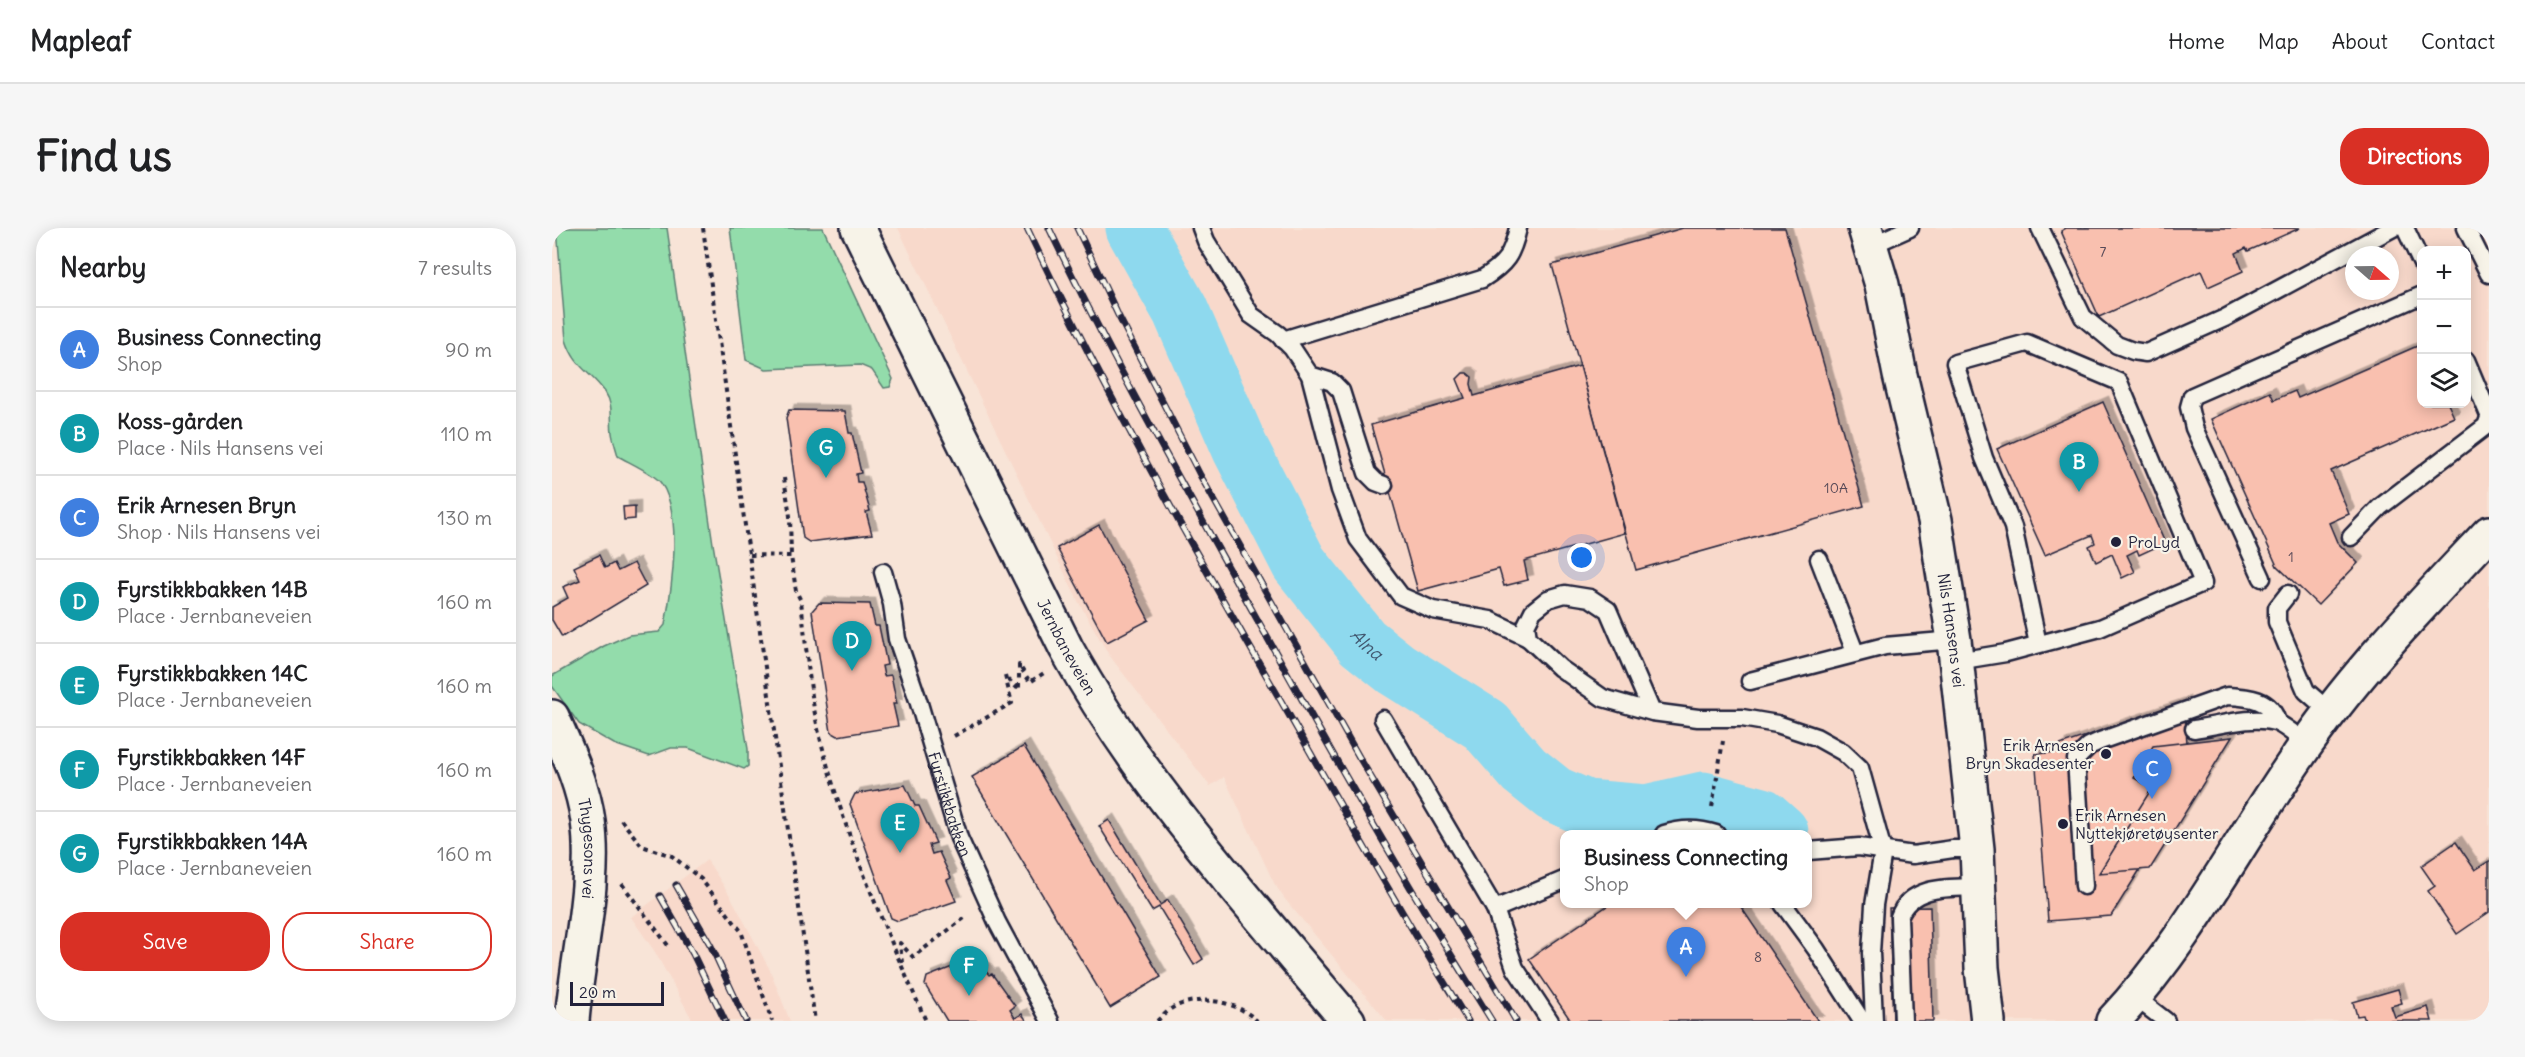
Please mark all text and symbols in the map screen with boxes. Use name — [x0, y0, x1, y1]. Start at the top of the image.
text: Mapleaf — [30, 23, 131, 59]
text: Home — [2168, 28, 2225, 55]
text: Map — [2258, 28, 2299, 55]
text: About — [2332, 28, 2388, 55]
text: Contact — [2421, 28, 2495, 55]
button: Directions — [2340, 128, 2489, 185]
text: Find us — [36, 130, 172, 182]
house number: 7 — [2100, 243, 2107, 261]
north arrow — [2345, 246, 2399, 300]
map controls — [2417, 246, 2471, 408]
button: + — [2417, 246, 2471, 300]
text: Nearby — [60, 251, 146, 284]
text: 7 results — [418, 255, 492, 280]
button: − — [2417, 300, 2471, 354]
text: Business Connecting — [117, 323, 322, 351]
text: A — [73, 337, 86, 362]
text: 90 m — [445, 337, 492, 362]
text: Shop — [117, 351, 162, 376]
button: layers — [2417, 354, 2471, 408]
text: Koss-gården — [117, 407, 243, 435]
text: B — [73, 421, 86, 446]
text: 110 m — [441, 421, 492, 446]
pin: G — [806, 428, 846, 478]
text: Place · Nils Hansens vei — [117, 435, 324, 460]
pin: B — [2060, 442, 2098, 492]
house number: 10A — [1824, 479, 1848, 497]
text: Erik Arnesen Bryn — [117, 491, 296, 519]
text: C — [73, 505, 86, 530]
text: 130 m — [437, 505, 492, 530]
text: Shop · Nils Hansens vei — [117, 519, 320, 544]
place label: ProLyd — [2128, 532, 2180, 552]
marker: ProLyd — [2109, 535, 2123, 549]
your location — [1567, 543, 1596, 572]
house number: 1 — [2288, 548, 2294, 566]
street label: Nils Hansens vei — [1934, 572, 1969, 689]
text: Fyrstikkbakken 14B — [117, 575, 308, 603]
text: D — [72, 589, 87, 614]
text: 160 m — [437, 589, 492, 614]
street label: Jernbaneveien — [1033, 595, 1101, 699]
text: Place · Jernbaneveien — [117, 603, 312, 628]
pin: D — [832, 622, 872, 671]
water label: Alna — [1345, 624, 1389, 666]
text: Fyrstikkbakken 14C — [117, 659, 308, 687]
text: E — [74, 673, 85, 698]
text: 160 m — [437, 673, 492, 698]
text: Place · Jernbaneveien — [117, 687, 312, 712]
place label: Erik Arnesen Bryn Skadesenter — [1965, 735, 2094, 773]
text: Fyrstikkbakken 14F — [117, 743, 306, 771]
marker: Erik Arnesen Bryn Skadesenter — [2099, 747, 2113, 761]
street label: Fyrstikkbakken — [924, 749, 976, 860]
pin: C — [2132, 750, 2172, 799]
text: F — [74, 757, 85, 782]
text: 160 m — [437, 757, 492, 782]
text: Place · Jernbaneveien — [117, 771, 312, 796]
street label: Thygesons vei — [574, 796, 600, 900]
pin: E — [880, 804, 920, 853]
place label: Erik Arnesen Nyttekjøretøysenter — [2075, 805, 2219, 843]
marker: Erik Arnesen Nyttekjøretøysenter — [2056, 817, 2070, 831]
text: Fyrstikkbakken 14A — [117, 827, 307, 855]
popup — [1560, 830, 1812, 908]
text: G — [72, 841, 87, 866]
text: 160 m — [437, 841, 492, 866]
text: Business Connecting — [1584, 843, 1788, 871]
text: Place · Jernbaneveien — [117, 855, 312, 880]
text: Shop — [1584, 871, 1629, 896]
button: Save — [60, 912, 270, 971]
button: Share — [282, 912, 492, 971]
pin: A — [1666, 928, 1706, 977]
pin: F — [950, 946, 988, 996]
house number: 8 — [1754, 948, 1762, 966]
scale bar — [570, 979, 664, 1006]
text: 20 m — [579, 982, 616, 1002]

